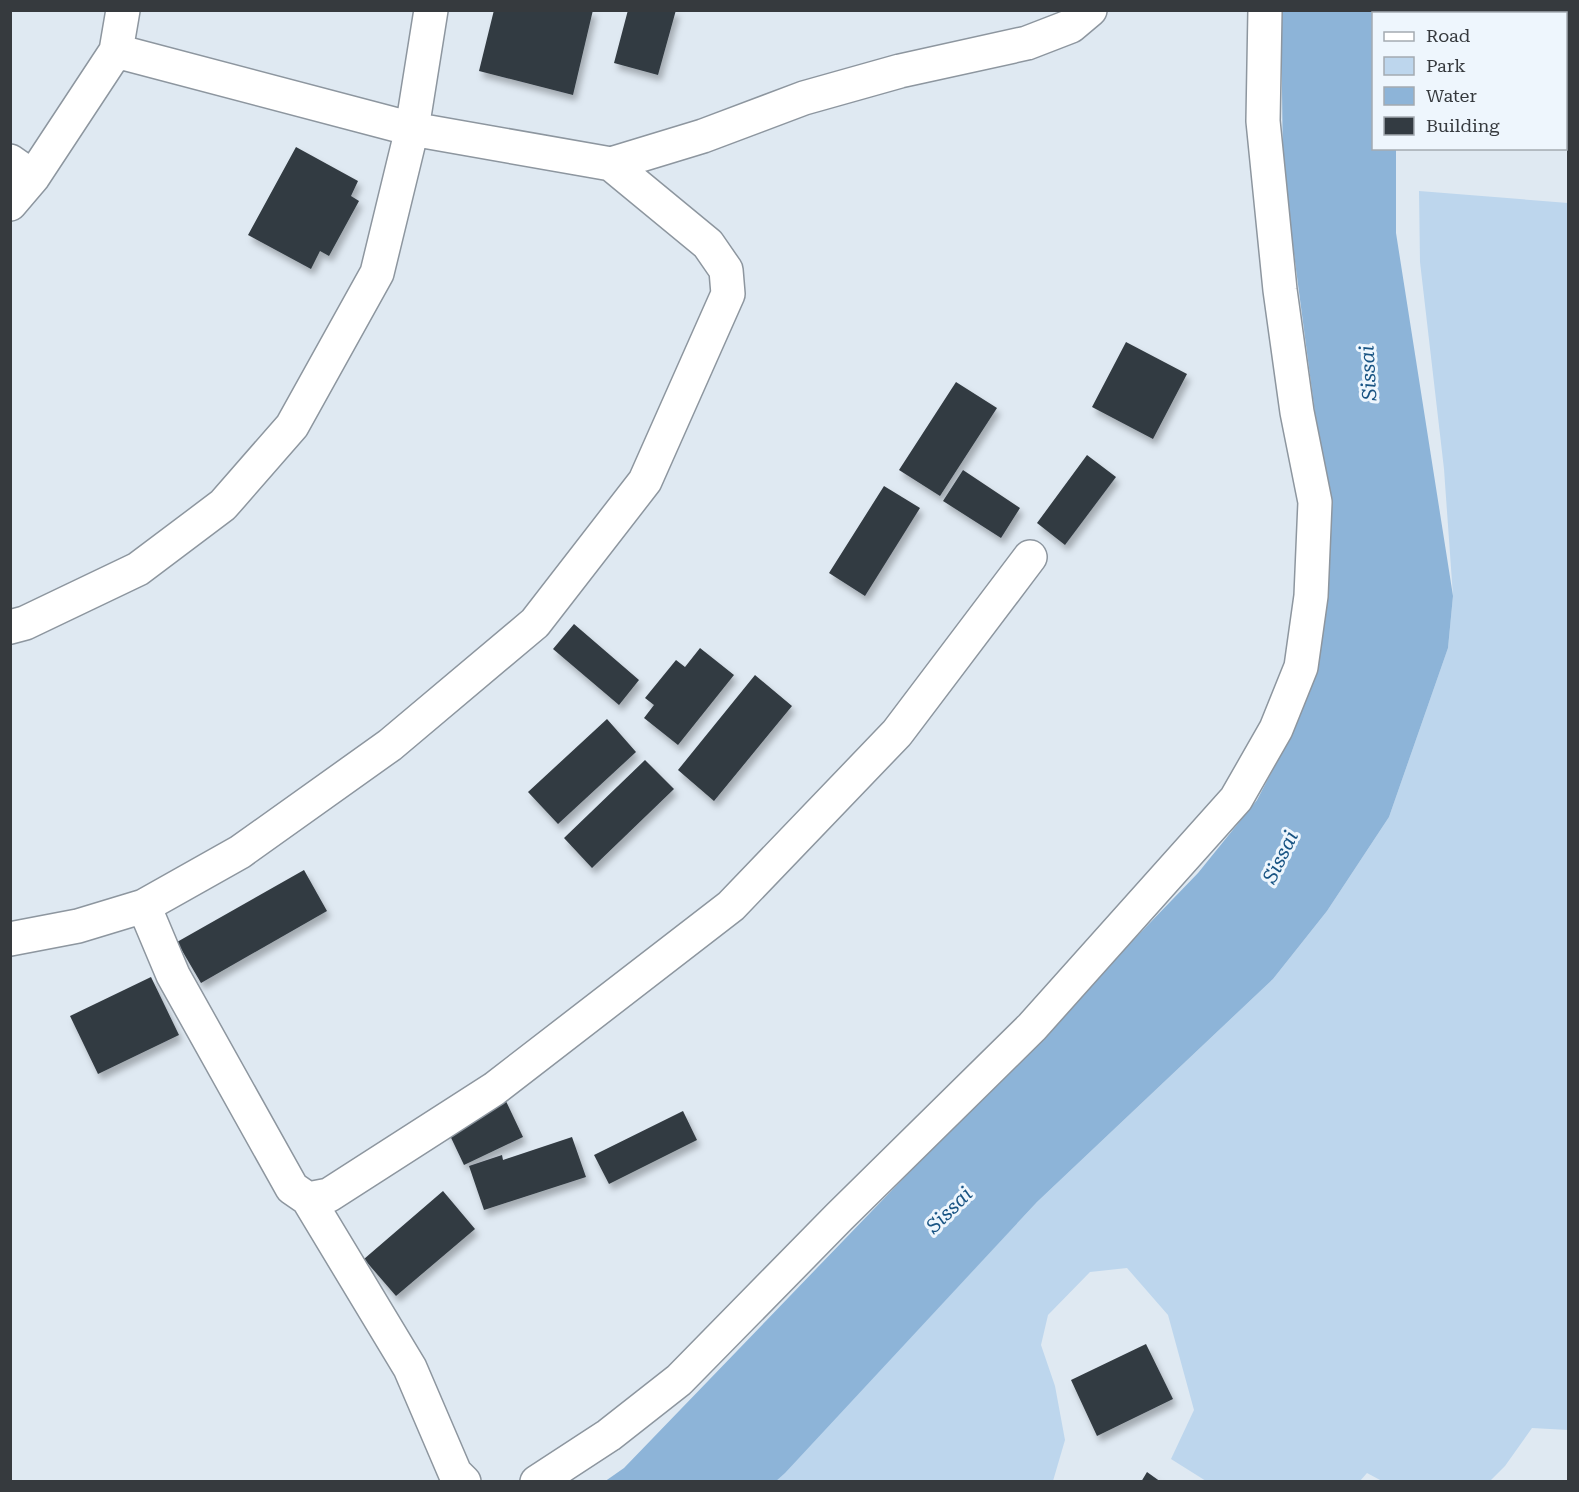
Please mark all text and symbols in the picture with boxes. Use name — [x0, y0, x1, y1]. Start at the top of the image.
legend — [1372, 12, 1567, 150]
text: Road — [1426, 25, 1471, 46]
text: Park — [1426, 55, 1466, 76]
text: Water — [1426, 85, 1477, 106]
text: Building — [1426, 115, 1500, 136]
water label: Sissai — [1355, 345, 1381, 402]
water label: Sissai — [1257, 827, 1303, 888]
water label: Sissai — [920, 1182, 977, 1239]

